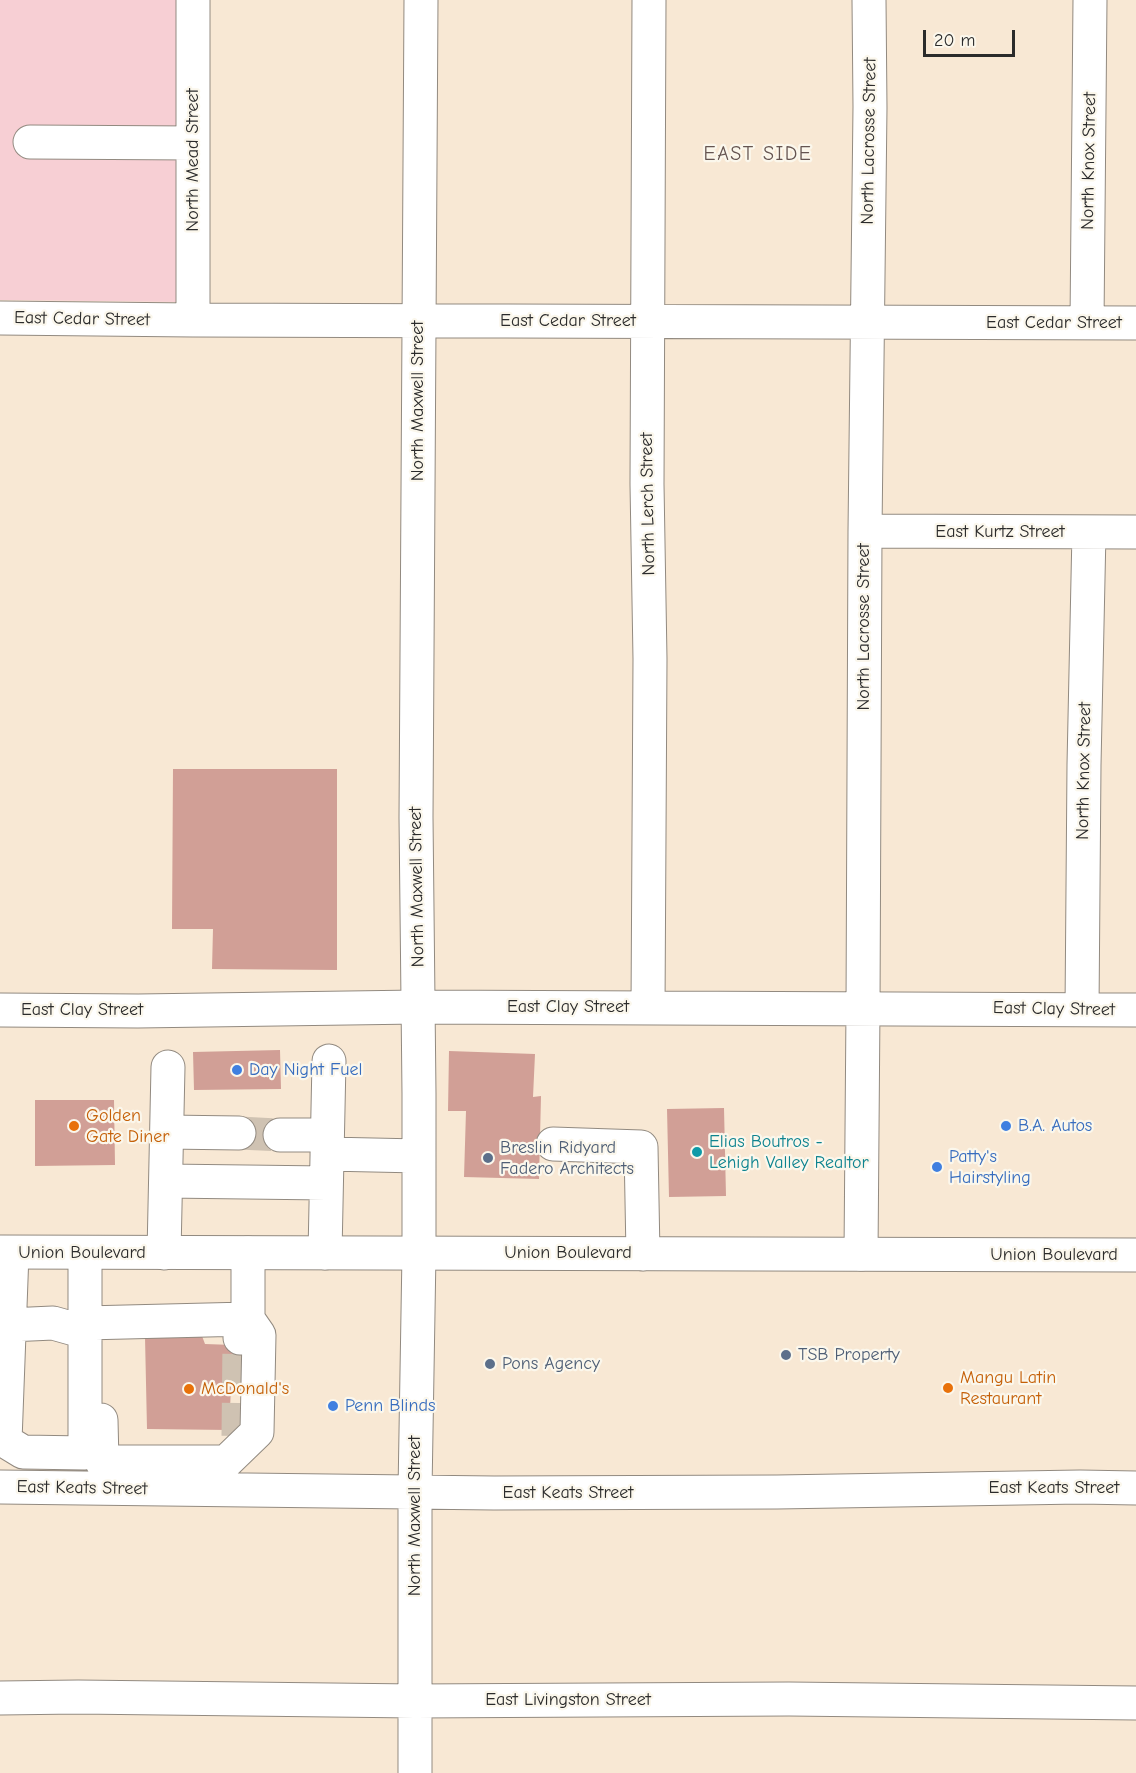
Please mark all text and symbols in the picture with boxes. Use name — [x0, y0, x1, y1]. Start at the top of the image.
scale bar — [926, 18, 1018, 56]
text: 20 m — [934, 30, 975, 51]
street label: North Lacrosse Street — [857, 57, 881, 225]
street label: North Mead Street — [182, 88, 204, 232]
street label: North Knox Street — [1077, 92, 1101, 230]
district label: EAST SIDE — [704, 142, 812, 166]
street label: East Cedar Street — [14, 307, 150, 331]
street label: East Cedar Street — [500, 310, 636, 332]
street label: East Cedar Street — [986, 312, 1122, 334]
street label: North Maxwell Street — [407, 321, 429, 481]
street label: North Lerch Street — [636, 432, 660, 576]
street label: East Kurtz Street — [935, 521, 1065, 543]
street label: North Lacrosse Street — [853, 543, 875, 711]
street label: North Knox Street — [1072, 702, 1096, 840]
street label: North Maxwell Street — [405, 807, 429, 967]
street label: East Clay Street — [507, 996, 629, 1018]
street label: East Clay Street — [993, 997, 1115, 1021]
street label: East Clay Street — [21, 999, 143, 1021]
place label: Day Night Fuel — [249, 1059, 362, 1081]
marker: Day Night Fuel — [230, 1063, 244, 1077]
place label: Golden Gate Diner — [86, 1105, 169, 1148]
place label: B.A. Autos — [1018, 1115, 1092, 1137]
marker: Golden Gate Diner — [67, 1119, 81, 1133]
marker: B.A. Autos — [999, 1119, 1013, 1133]
place label: Elias Boutros - Lehigh Valley Realtor — [709, 1131, 869, 1174]
place label: Breslin Ridyard Fadero Architects — [500, 1137, 634, 1180]
marker: Elias Boutros - Lehigh Valley Realtor — [690, 1145, 704, 1159]
place label: Patty's Hairstyling — [949, 1146, 1031, 1188]
marker: Breslin Ridyard Fadero Architects — [481, 1151, 495, 1165]
marker: Patty's Hairstyling — [930, 1160, 944, 1174]
street label: Union Boulevard — [18, 1242, 146, 1264]
street label: Union Boulevard — [504, 1242, 632, 1264]
street label: Union Boulevard — [990, 1244, 1118, 1266]
place label: TSB Property — [798, 1344, 900, 1366]
marker: TSB Property — [779, 1348, 793, 1362]
place label: Pons Agency — [502, 1353, 600, 1375]
marker: Pons Agency — [483, 1357, 497, 1371]
place label: Mangu Latin Restaurant — [960, 1367, 1056, 1410]
place label: McDonald's — [201, 1378, 289, 1400]
marker: Mangu Latin Restaurant — [941, 1381, 955, 1395]
marker: McDonald's — [182, 1382, 196, 1396]
place label: Penn Blinds — [345, 1395, 435, 1417]
marker: Penn Blinds — [326, 1399, 340, 1413]
street label: North Maxwell Street — [404, 1436, 426, 1596]
street label: East Keats Street — [16, 1476, 148, 1500]
street label: East Keats Street — [989, 1477, 1119, 1499]
street label: East Keats Street — [503, 1482, 633, 1504]
street label: East Livingston Street — [485, 1689, 651, 1711]

